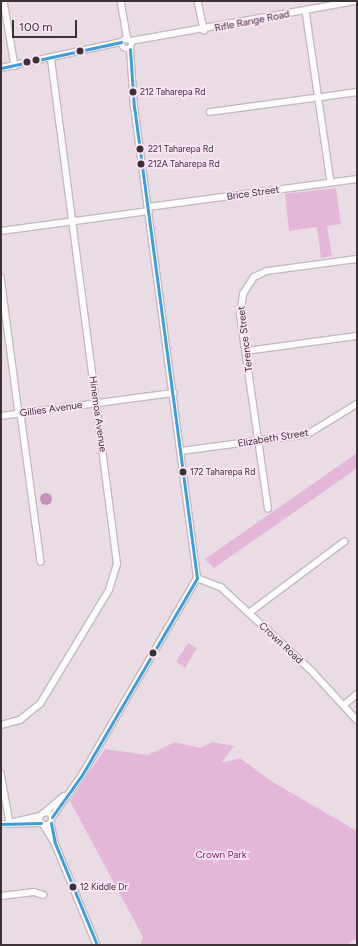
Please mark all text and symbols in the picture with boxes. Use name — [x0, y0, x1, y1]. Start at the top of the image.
street label: Rifle Range Road — [213, 8, 291, 34]
scale bar — [14, 12, 79, 38]
text: 100 m — [19, 20, 53, 34]
unlabelled marker — [75, 46, 85, 56]
unlabelled marker — [31, 55, 41, 65]
unlabelled marker — [22, 57, 32, 67]
marker: 212 Taharepa Rd — [128, 87, 138, 97]
place label: 212 Taharepa Rd — [140, 87, 206, 97]
marker: 221 Taharepa Rd — [135, 144, 145, 154]
place label: 221 Taharepa Rd — [148, 144, 214, 154]
marker: 212A Taharepa Rd — [136, 159, 146, 169]
place label: 212A Taharepa Rd — [148, 159, 220, 169]
street label: Brice Street — [226, 183, 280, 203]
street label: Terence Street — [235, 305, 255, 373]
street label: Hinemoa Avenue — [87, 375, 109, 453]
street label: Gillies Avenue — [19, 399, 83, 419]
street label: Elizabeth Street — [237, 426, 309, 450]
marker: 172 Taharepa Rd — [178, 467, 188, 477]
place label: 172 Taharepa Rd — [190, 467, 255, 477]
street label: Crown Road — [257, 620, 305, 666]
unlabelled marker — [148, 648, 158, 658]
park label: Crown Park — [195, 849, 247, 861]
marker: 12 Kiddle Dr — [68, 882, 78, 892]
place label: 12 Kiddle Dr — [80, 882, 127, 892]

